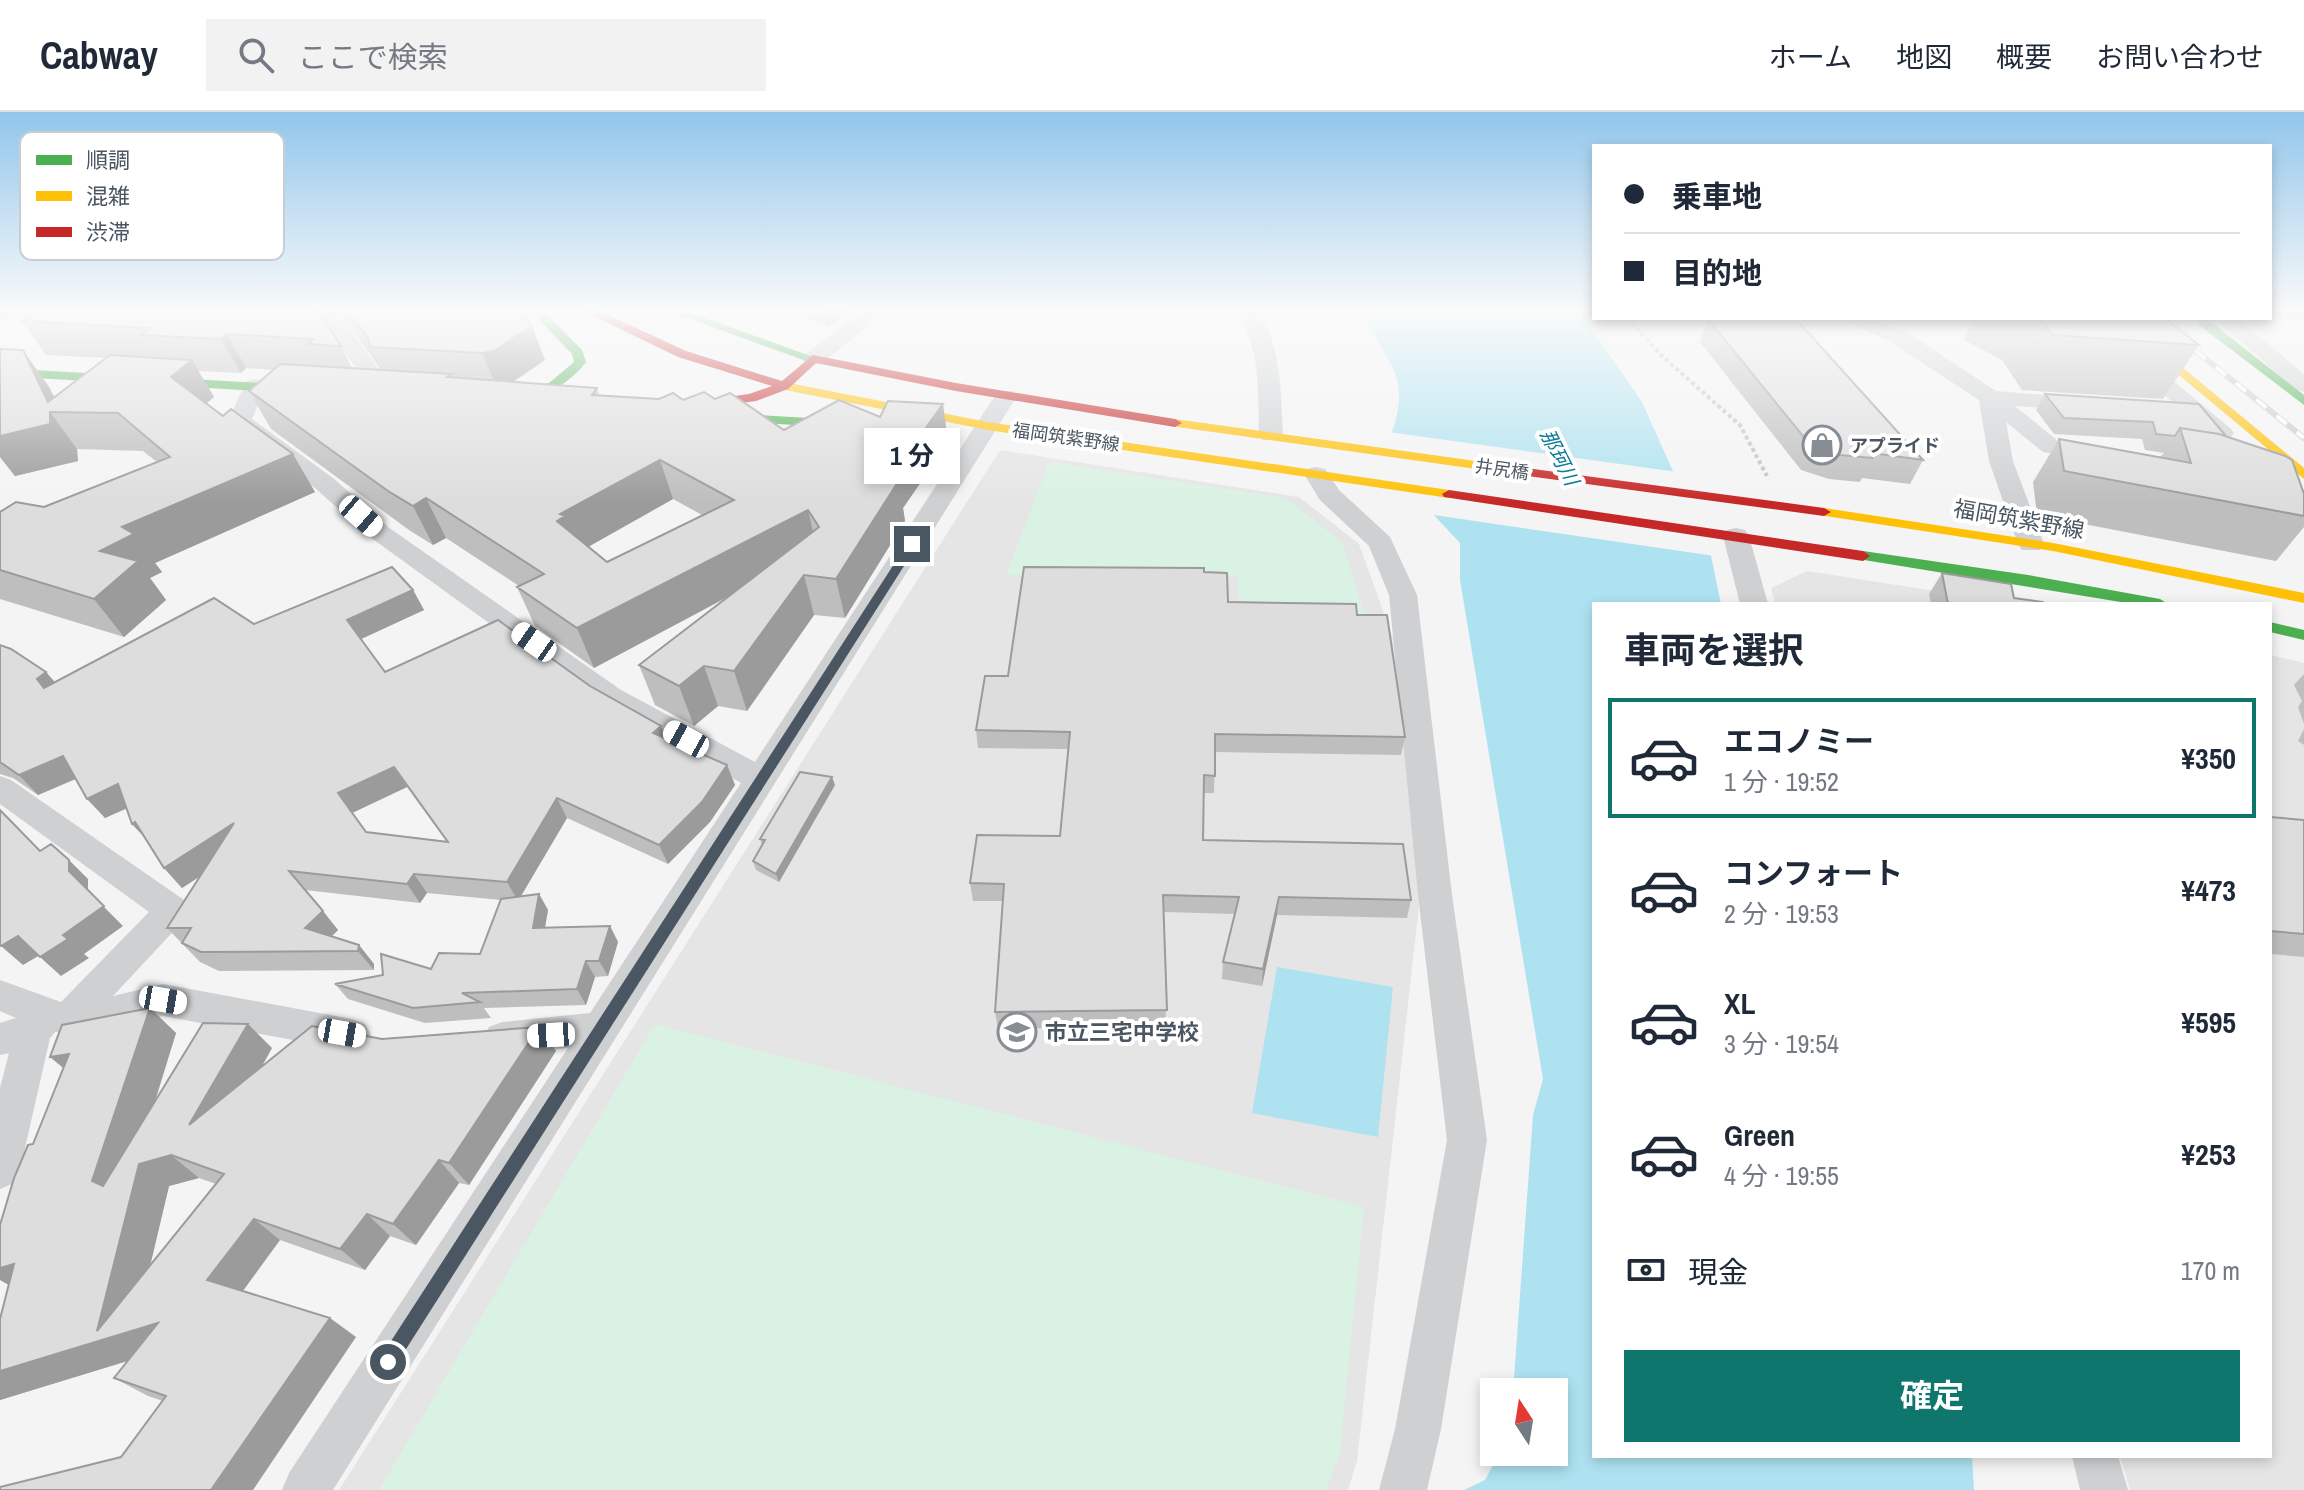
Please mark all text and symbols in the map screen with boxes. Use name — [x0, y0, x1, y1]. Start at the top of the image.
search box — [206, 19, 766, 91]
text: Cabway — [40, 30, 158, 81]
icon: search — [234, 33, 278, 77]
text: ここで検索 — [298, 37, 448, 77]
text: ホーム — [1769, 38, 1852, 76]
text: 地図 — [1896, 38, 1952, 76]
text: 概要 — [1996, 38, 2052, 76]
text: お問い合わせ — [2096, 38, 2264, 76]
legend — [20, 132, 284, 260]
text: 順調 — [86, 145, 130, 175]
text: 乗車地 — [1672, 176, 1762, 216]
text: 混雑 — [86, 181, 130, 211]
text: 渋滞 — [86, 217, 130, 247]
text: 目的地 — [1672, 253, 1762, 293]
street label: 福岡筑紫野線 — [1011, 417, 1121, 457]
water label: 那珂川 — [1534, 424, 1587, 492]
shop icon: アプライド — [1801, 424, 1843, 466]
callout: 1 分 — [864, 428, 960, 484]
place label: アプライド — [1850, 433, 1940, 458]
text: 1 分 — [890, 438, 934, 473]
street label: 井尻橋 — [1474, 453, 1530, 485]
car — [335, 491, 387, 541]
street label: 福岡筑紫野線 — [1951, 493, 2087, 545]
route end — [894, 526, 930, 562]
car — [507, 618, 561, 666]
text: 車両を選択 — [1624, 626, 1804, 674]
car — [659, 717, 713, 761]
text: エコノミー — [1724, 721, 1874, 761]
icon: car — [1628, 722, 1700, 794]
text: ¥350 — [2181, 738, 2236, 778]
text: 1 分 · 19:52 — [1724, 764, 1839, 799]
text: コンフォート — [1724, 853, 1903, 893]
icon: car — [1628, 854, 1700, 926]
text: ¥473 — [2181, 870, 2236, 910]
text: 2 分 · 19:53 — [1724, 896, 1839, 931]
text: XL — [1724, 983, 1755, 1023]
car — [137, 984, 189, 1016]
icon: car — [1628, 986, 1700, 1058]
text: ¥595 — [2181, 1002, 2236, 1042]
school or university icon: 市立三宅中学校 — [996, 1011, 1038, 1053]
car — [316, 1017, 368, 1049]
place label: 市立三宅中学校 — [1045, 1017, 1199, 1047]
car — [526, 1022, 576, 1048]
text: 3 分 · 19:54 — [1724, 1026, 1839, 1061]
text: Green — [1724, 1115, 1795, 1155]
icon: car — [1628, 1118, 1700, 1190]
text: ¥253 — [2181, 1134, 2236, 1174]
text: 4 分 · 19:55 — [1724, 1158, 1839, 1193]
icon: cash — [1624, 1248, 1668, 1292]
text: 現金 — [1688, 1252, 1748, 1292]
text: 170 m — [2181, 1253, 2240, 1288]
route start — [370, 1344, 406, 1380]
button: 確定 — [1624, 1350, 2240, 1442]
north arrow — [1480, 1378, 1568, 1466]
map controls — [1480, 1378, 1568, 1466]

